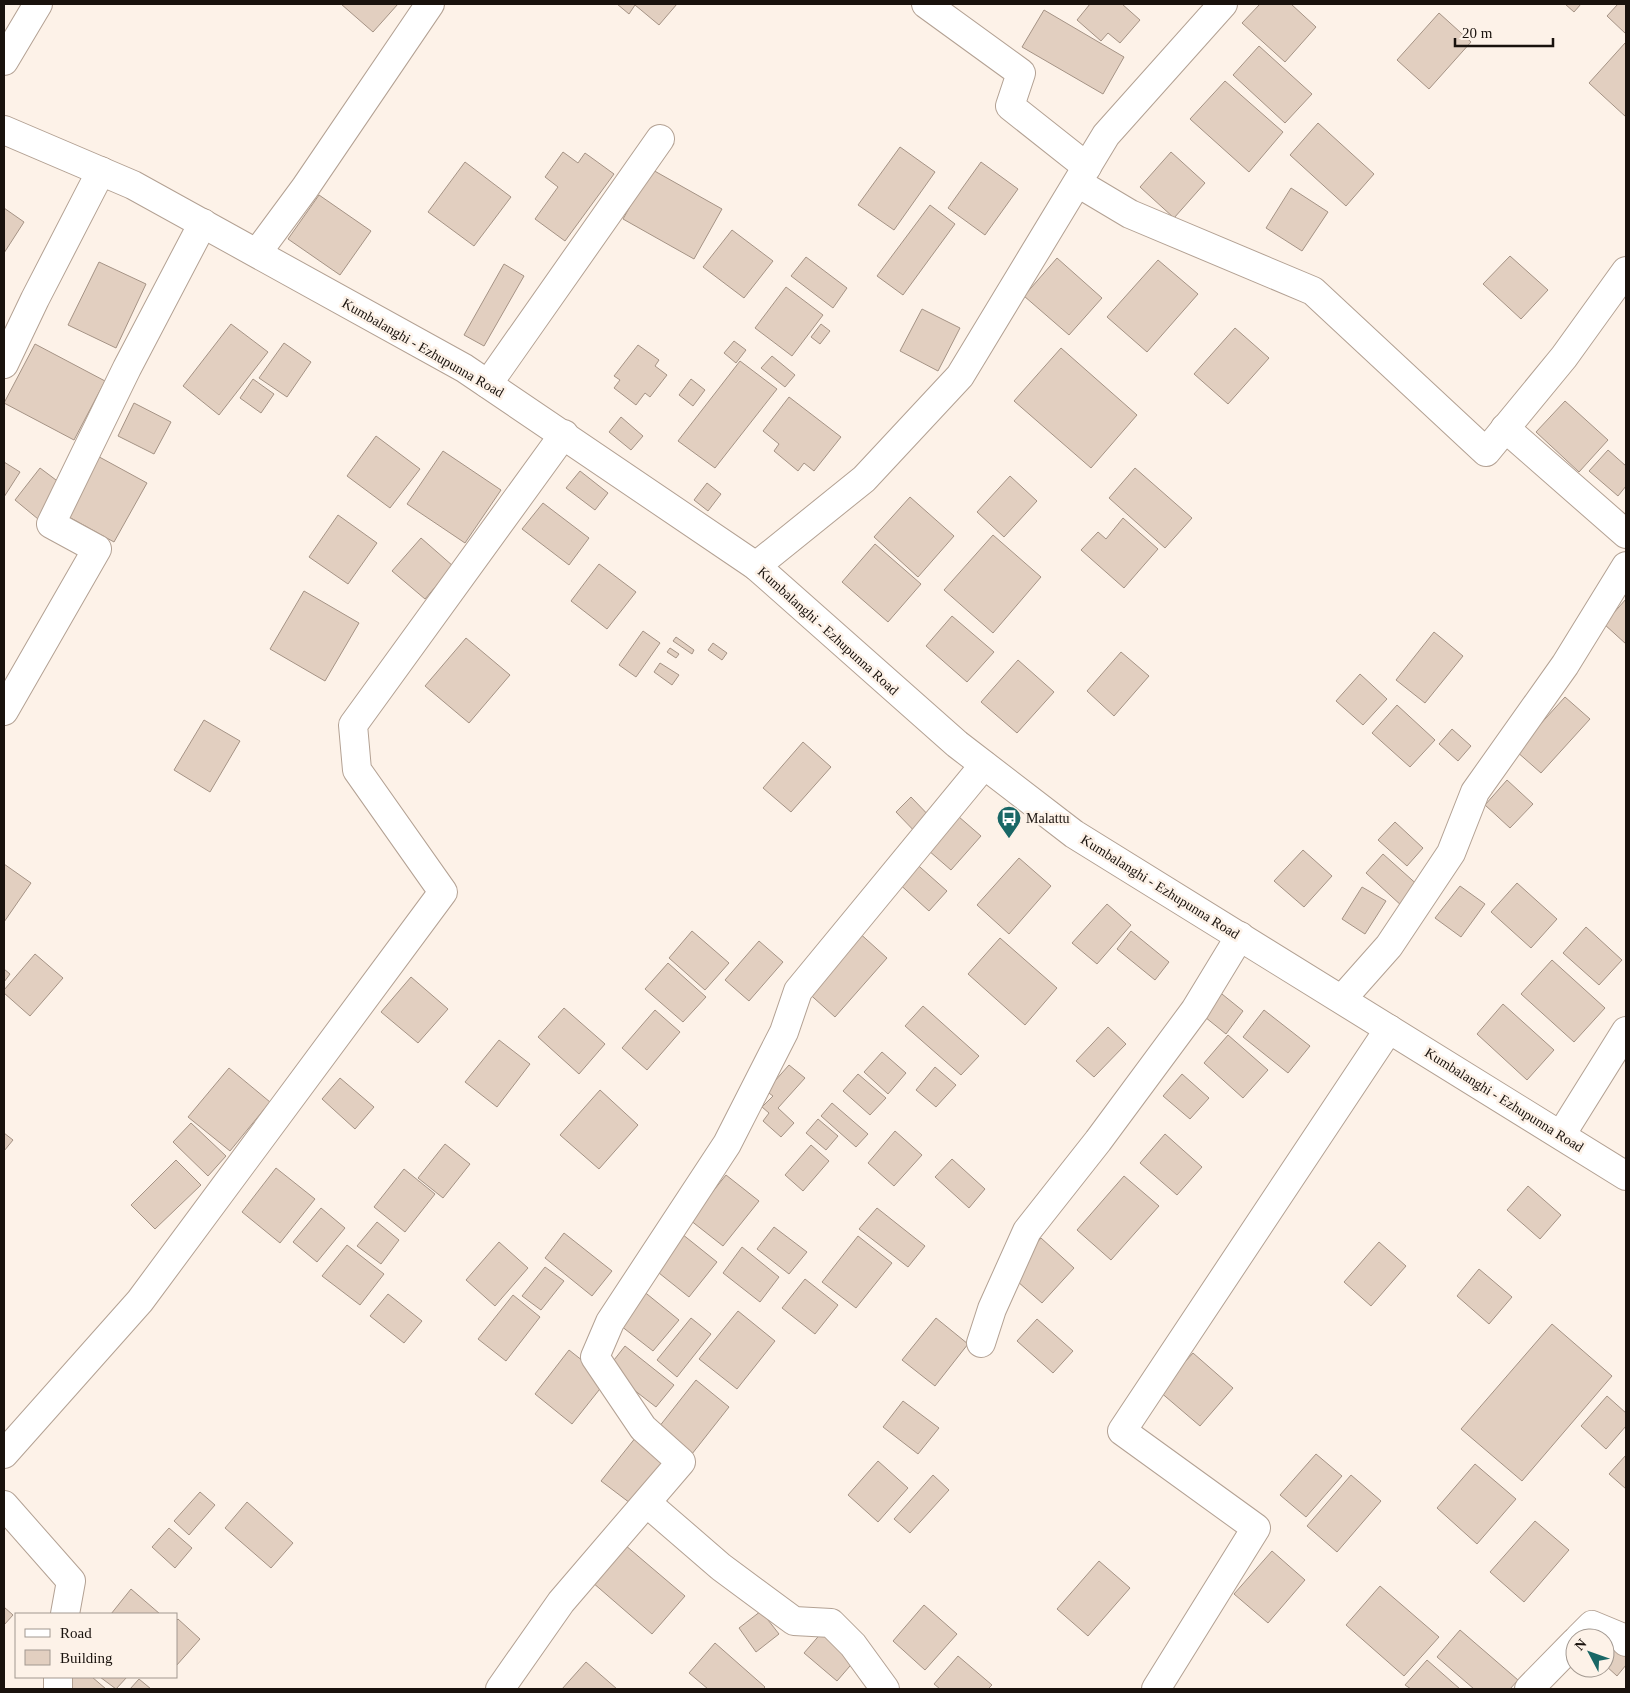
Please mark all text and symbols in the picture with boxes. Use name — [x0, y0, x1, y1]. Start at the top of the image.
scale bar — [1455, 15, 1552, 47]
text: 20 m — [1462, 25, 1493, 41]
street label: Kumbalanghi - Ezhupunna Road — [340, 296, 506, 400]
street label: Kumbalanghi - Ezhupunna Road — [755, 564, 901, 698]
bus stop icon: Malattu — [996, 805, 1022, 839]
place label: Malattu — [1026, 811, 1070, 826]
street label: Kumbalanghi - Ezhupunna Road — [1078, 832, 1242, 942]
street label: Kumbalanghi - Ezhupunna Road — [1422, 1045, 1586, 1155]
legend — [15, 1613, 178, 1678]
text: Road — [60, 1625, 92, 1641]
north arrow — [1565, 1628, 1615, 1678]
text: N — [1572, 1636, 1590, 1654]
text: Building — [60, 1650, 113, 1666]

